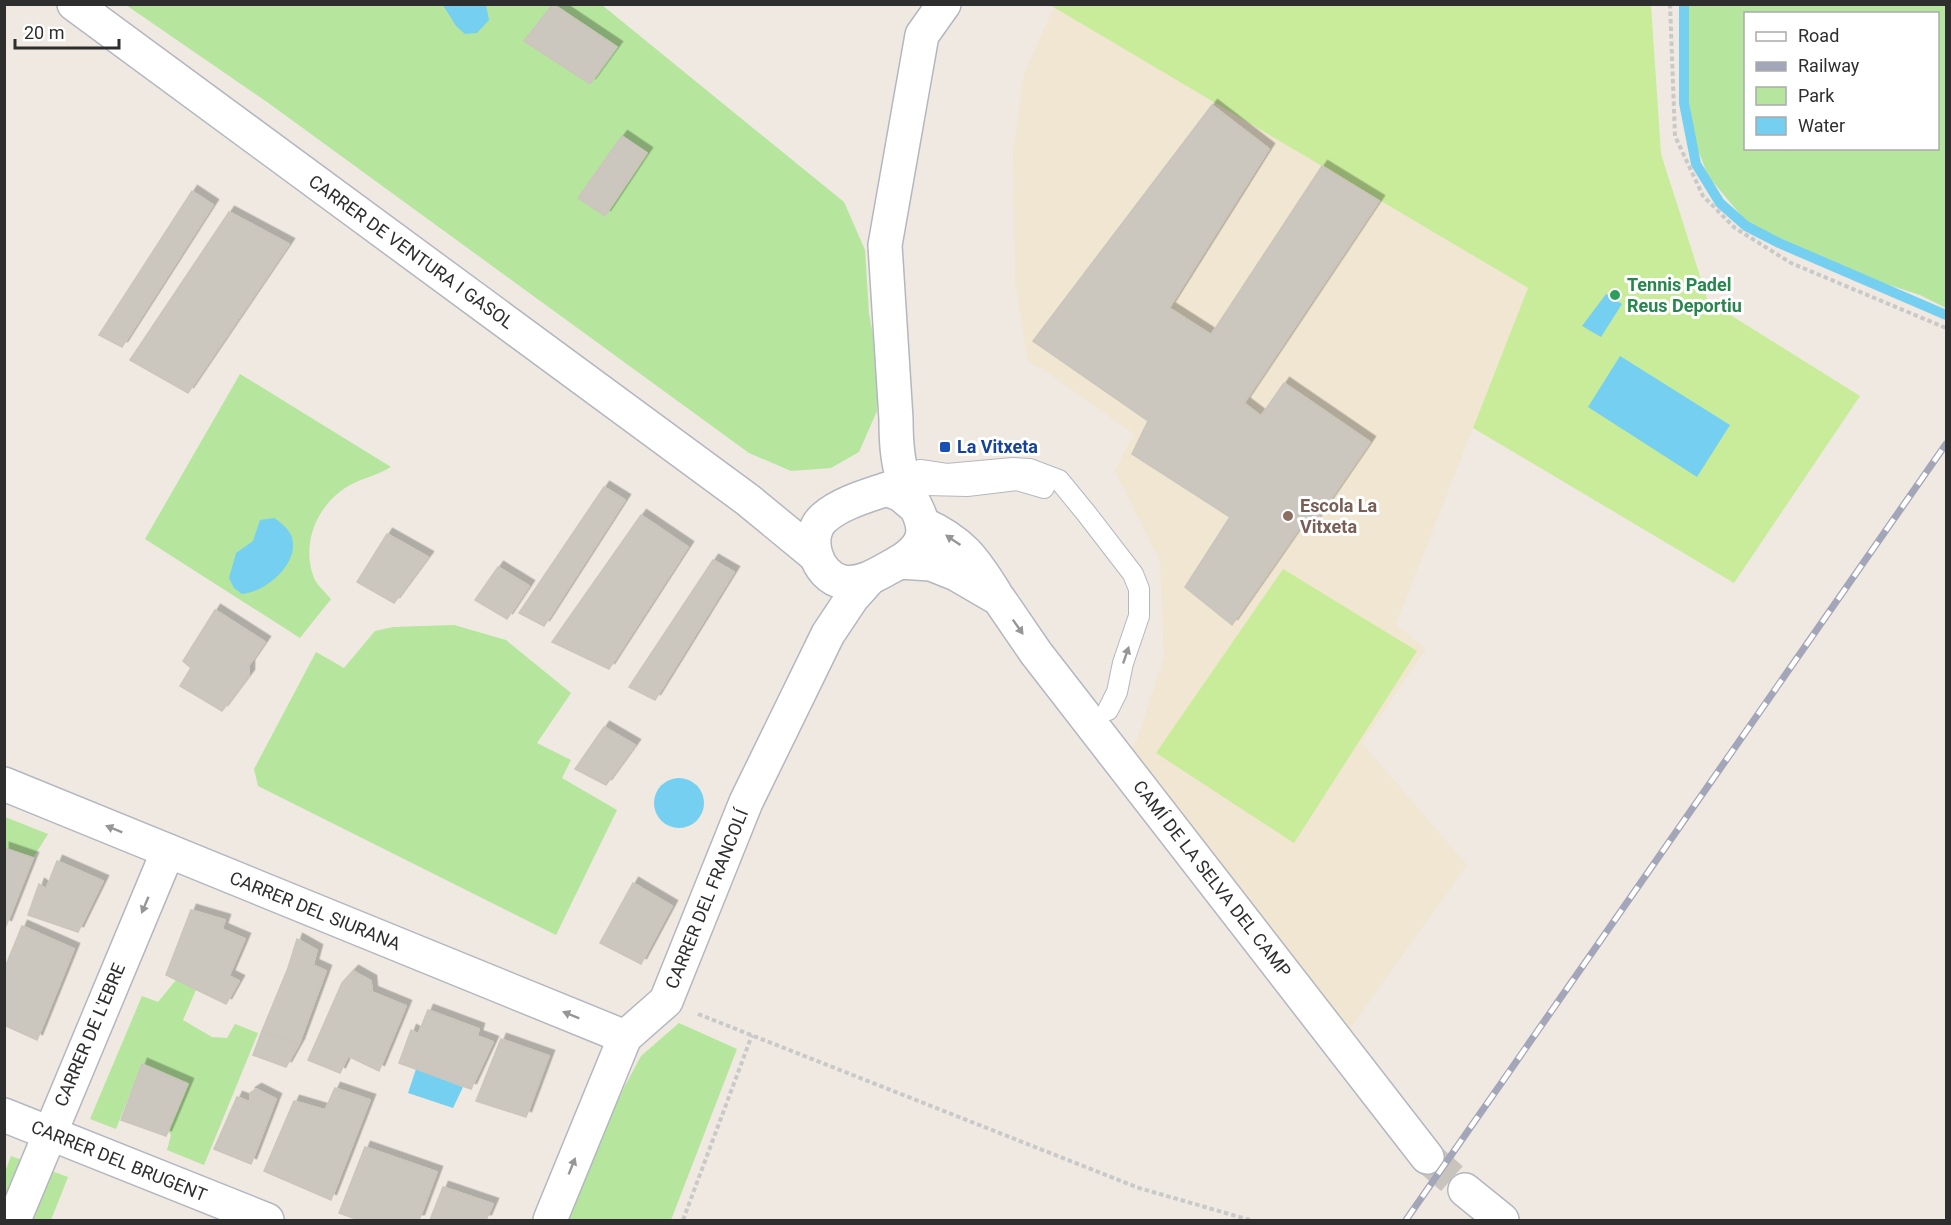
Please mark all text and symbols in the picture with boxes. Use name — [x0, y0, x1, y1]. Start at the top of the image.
scale bar — [15, 12, 118, 50]
legend — [1744, 12, 1939, 150]
text: 20 m — [24, 22, 64, 43]
text: Road — [1798, 25, 1839, 46]
text: Railway — [1798, 55, 1860, 76]
text: Park — [1798, 85, 1835, 106]
text: Water — [1798, 115, 1845, 136]
street label: CARRER DE VENTURA I GASOL — [305, 170, 518, 333]
place label: Tennis Padel Reus Deportiu — [1627, 274, 1742, 316]
marker: Tennis Padel Reus Deportiu — [1608, 288, 1622, 302]
place label: La Vitxeta — [957, 436, 1038, 457]
marker: La Vitxeta — [938, 440, 952, 454]
place label: Escola La Vitxeta — [1300, 495, 1378, 537]
marker: Escola La Vitxeta — [1281, 509, 1295, 523]
one-way arrow — [945, 534, 961, 546]
one-way arrow — [1012, 619, 1023, 635]
one-way arrow — [1121, 646, 1131, 664]
street label: CAMÍ DE LA SELVA DEL CAMP — [1129, 776, 1296, 981]
street label: CARRER DEL FRANCOLÍ — [661, 805, 753, 992]
one-way arrow — [104, 824, 122, 834]
street label: CARRER DEL SIURANA — [227, 867, 404, 955]
one-way arrow — [140, 896, 150, 914]
street label: CARRER DE L'EBRE — [50, 960, 129, 1110]
one-way arrow — [562, 1010, 580, 1019]
street label: CARRER DEL BRUGENT — [28, 1116, 210, 1205]
one-way arrow — [567, 1157, 577, 1175]

